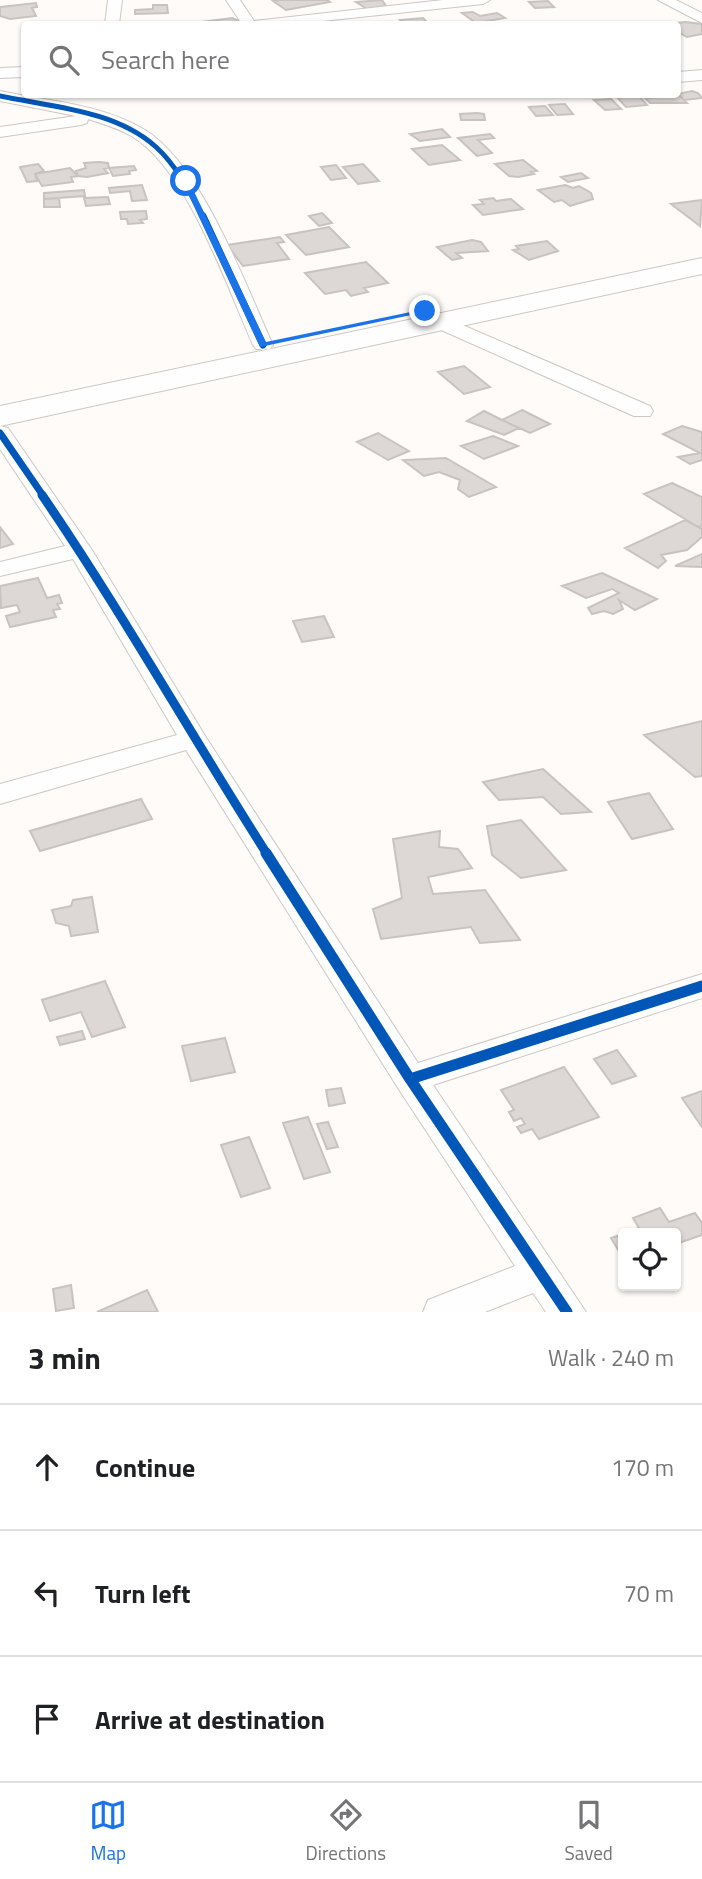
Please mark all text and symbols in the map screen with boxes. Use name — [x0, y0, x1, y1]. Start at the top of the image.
search box — [21, 21, 681, 98]
text: Search here — [101, 40, 230, 79]
icon: search — [45, 41, 83, 79]
route start — [170, 165, 201, 196]
route end — [409, 295, 440, 326]
map controls — [618, 1228, 681, 1291]
button: locate — [618, 1228, 681, 1291]
text: 3 min — [28, 1335, 101, 1381]
text: Walk · 240 m — [548, 1340, 674, 1375]
icon: ahead — [28, 1448, 66, 1486]
text: Continue — [95, 1448, 195, 1487]
text: 170 m — [611, 1450, 674, 1485]
icon: left — [28, 1574, 66, 1612]
text: Turn left — [95, 1574, 190, 1613]
text: 70 m — [624, 1576, 674, 1611]
icon: arrive — [28, 1700, 66, 1738]
text: Arrive at destination — [95, 1700, 325, 1739]
tab: Map — [89, 1796, 127, 1867]
tab: Directions — [306, 1796, 386, 1867]
tab: Saved — [564, 1796, 613, 1867]

